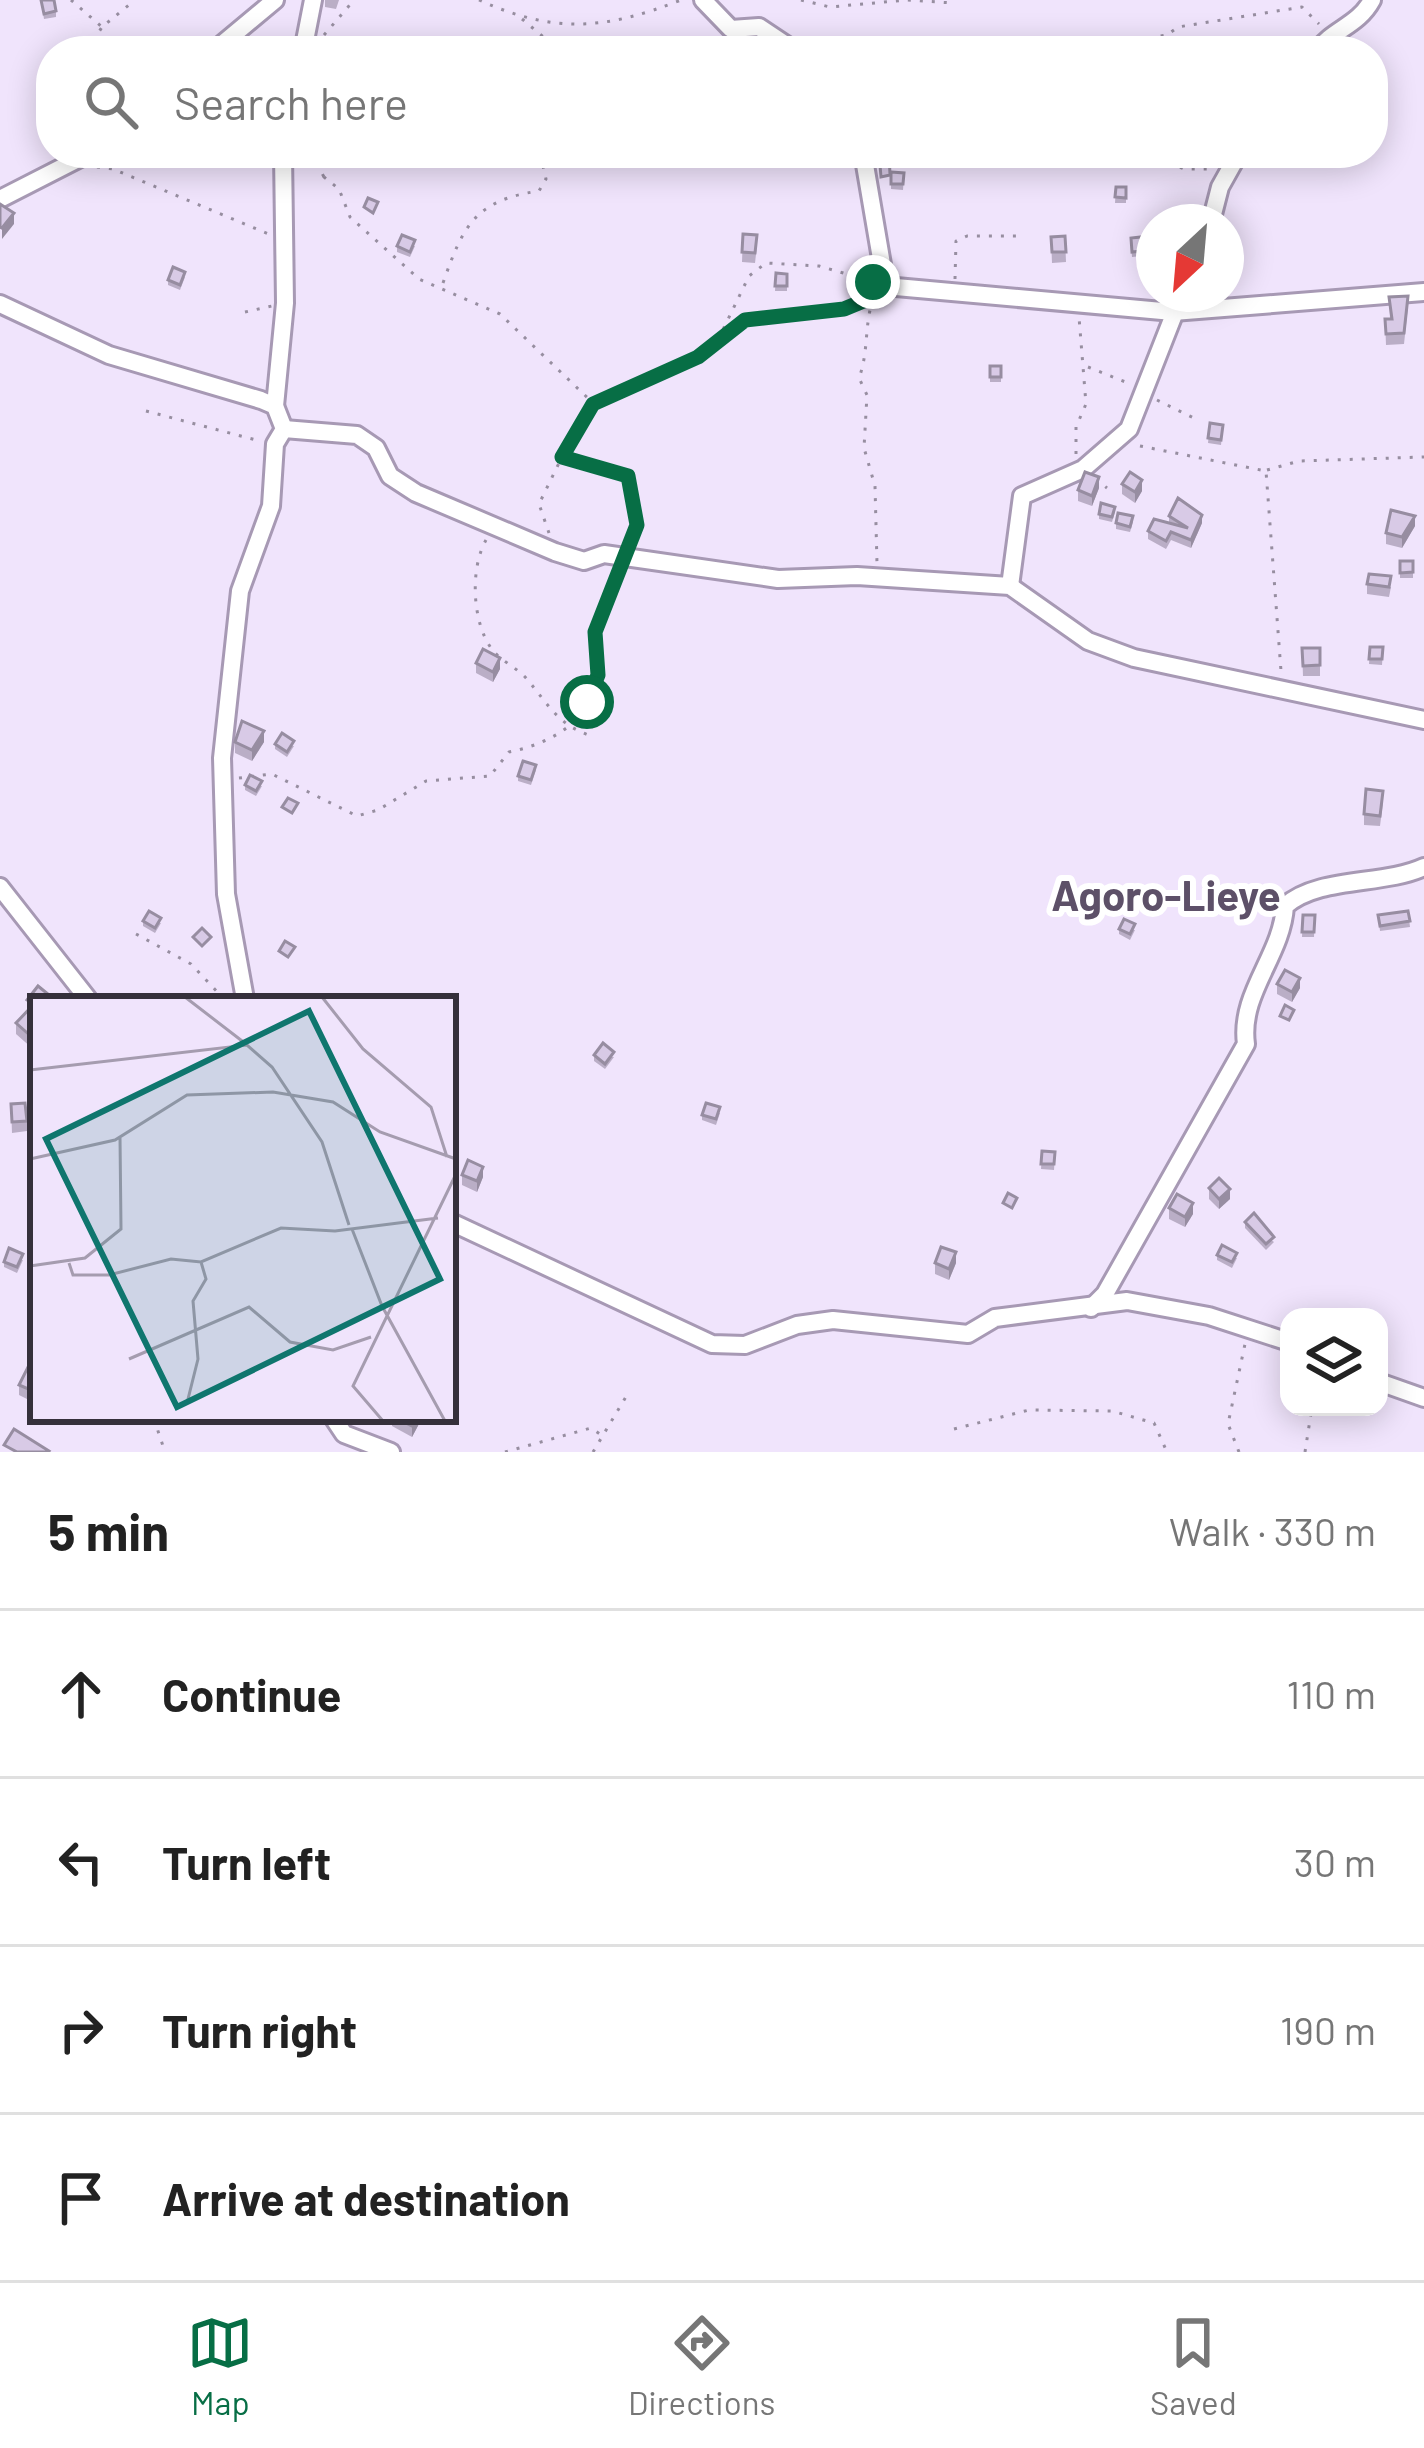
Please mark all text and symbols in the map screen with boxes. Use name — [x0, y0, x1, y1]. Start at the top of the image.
search box — [36, 36, 1388, 168]
icon: search — [78, 69, 144, 135]
text: Search here — [174, 75, 408, 129]
north arrow — [1136, 204, 1244, 312]
route end — [846, 255, 900, 309]
route start — [560, 675, 614, 729]
district label: Agoro-Lieye — [1051, 869, 1281, 920]
inset map — [30, 996, 456, 1422]
map controls — [1280, 1308, 1388, 1416]
button: layers — [1280, 1308, 1388, 1416]
text: 5 min — [48, 1500, 169, 1561]
text: Walk · 330 m — [1169, 1507, 1376, 1554]
icon: ahead — [48, 1661, 114, 1727]
text: Continue — [162, 1667, 341, 1721]
text: 110 m — [1286, 1670, 1376, 1717]
icon: left — [48, 1829, 114, 1895]
text: Turn left — [162, 1835, 331, 1889]
text: 30 m — [1294, 1838, 1376, 1885]
icon: right — [48, 1997, 114, 2063]
text: Turn right — [162, 2003, 357, 2057]
text: 190 m — [1280, 2006, 1376, 2053]
icon: arrive — [48, 2165, 114, 2231]
text: Arrive at destination — [162, 2171, 570, 2225]
tab: Map — [187, 2310, 253, 2422]
tab: Directions — [628, 2310, 775, 2422]
tab: Saved — [1150, 2310, 1237, 2422]

